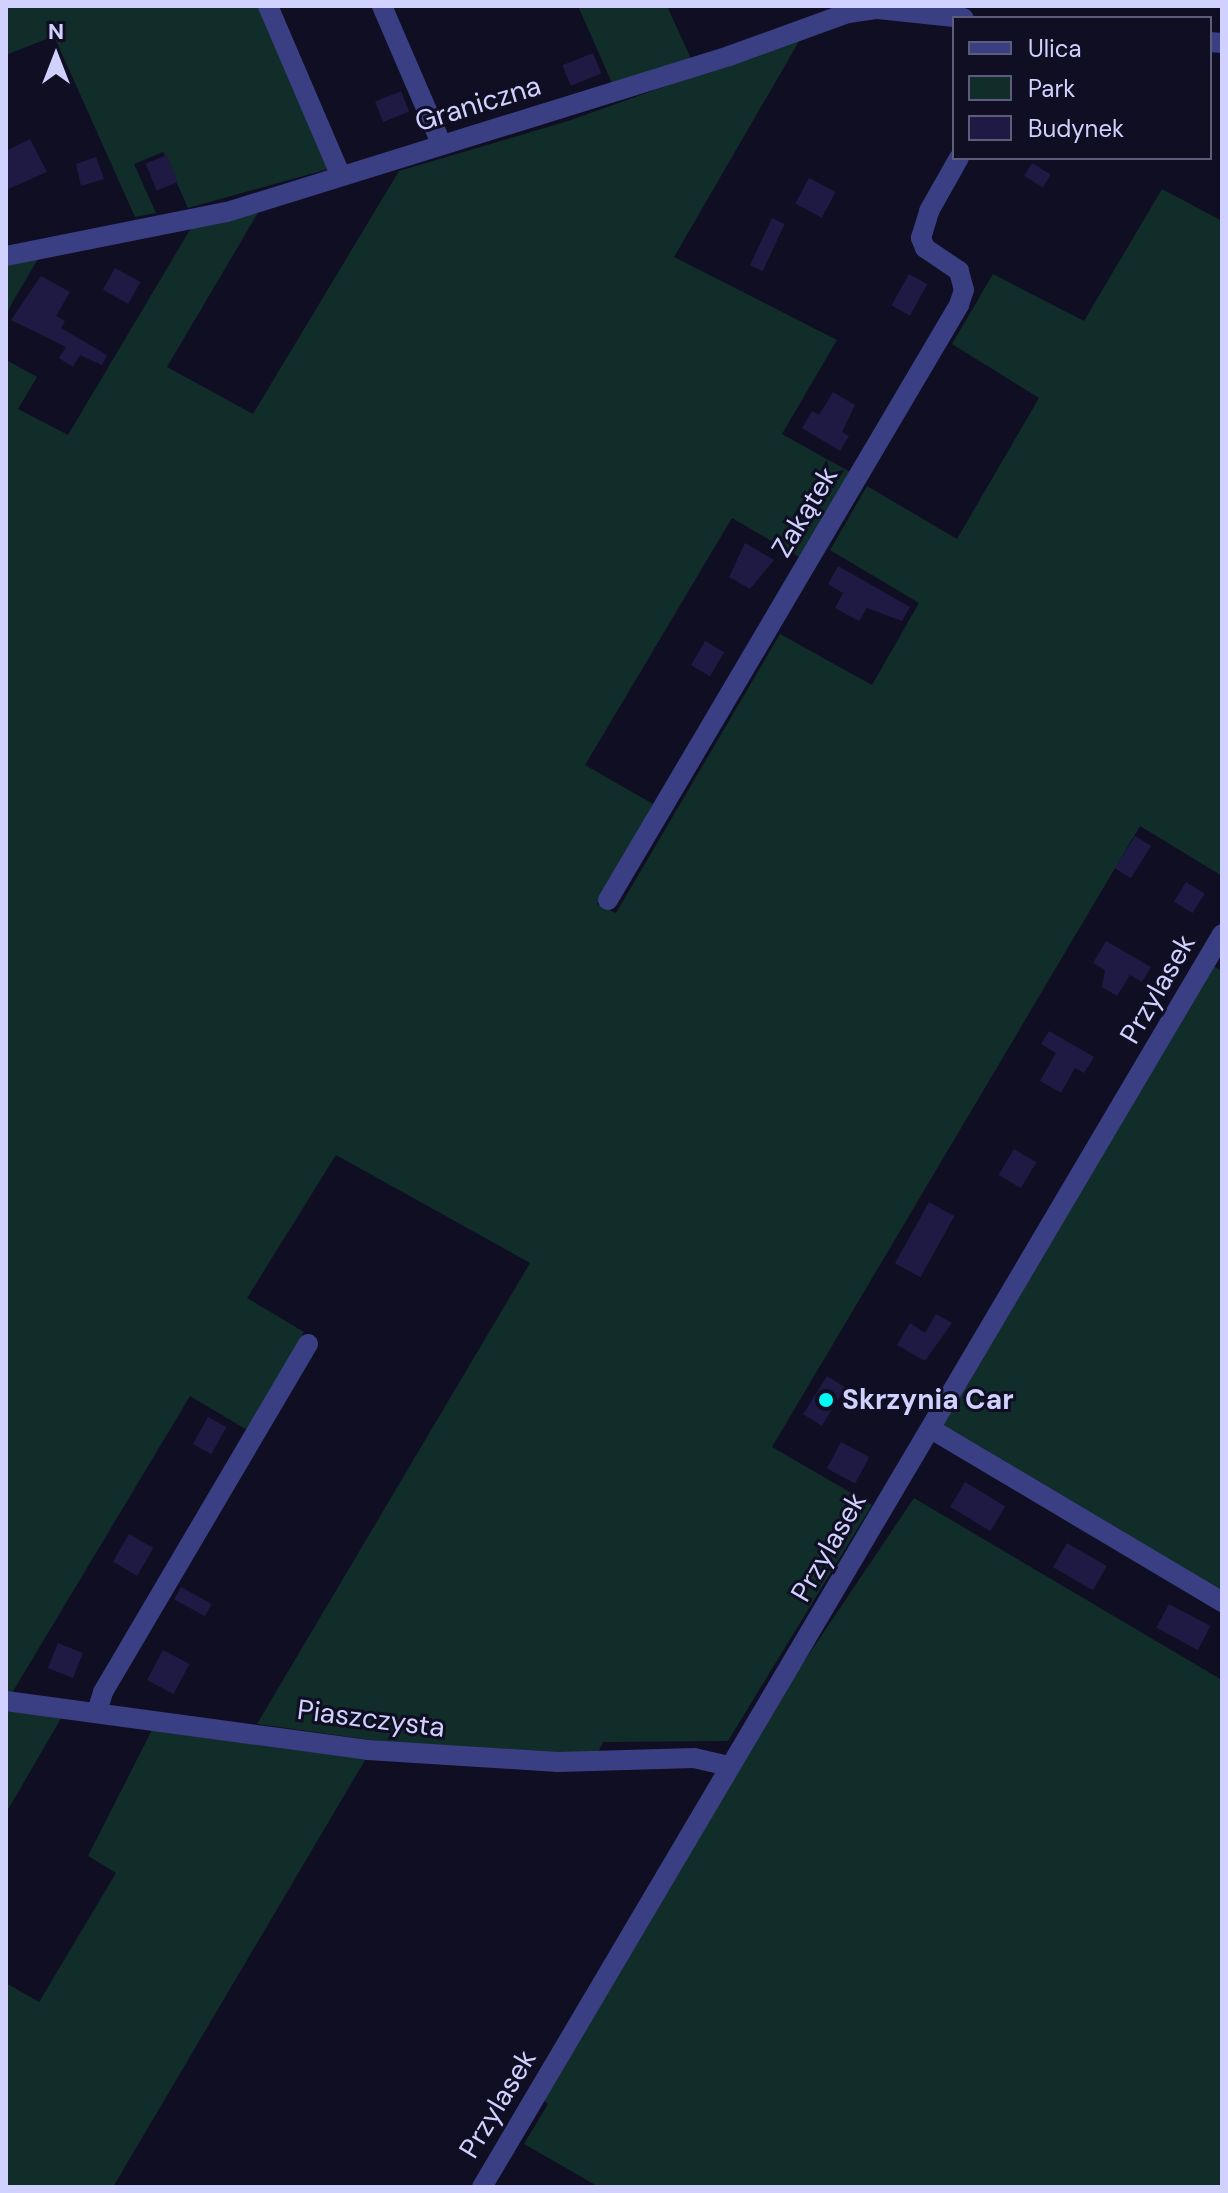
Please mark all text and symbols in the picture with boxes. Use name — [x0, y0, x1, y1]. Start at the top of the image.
north arrow — [16, 16, 96, 96]
legend — [952, 16, 1212, 160]
text: N — [48, 17, 64, 46]
text: Ulica — [1028, 33, 1082, 64]
street label: Graniczna — [411, 69, 545, 139]
text: Park — [1028, 73, 1075, 104]
text: Budynek — [1028, 113, 1124, 144]
street label: Zakątek — [765, 461, 845, 563]
street label: Przylasek — [1113, 928, 1203, 1050]
place label: Skrzynia Car — [842, 1383, 1014, 1417]
marker: Skrzynia Car — [817, 1391, 835, 1409]
street label: Przylasek — [784, 1486, 874, 1608]
street label: Piaszczysta — [295, 1693, 447, 1745]
street label: Przylasek — [453, 2044, 543, 2164]

